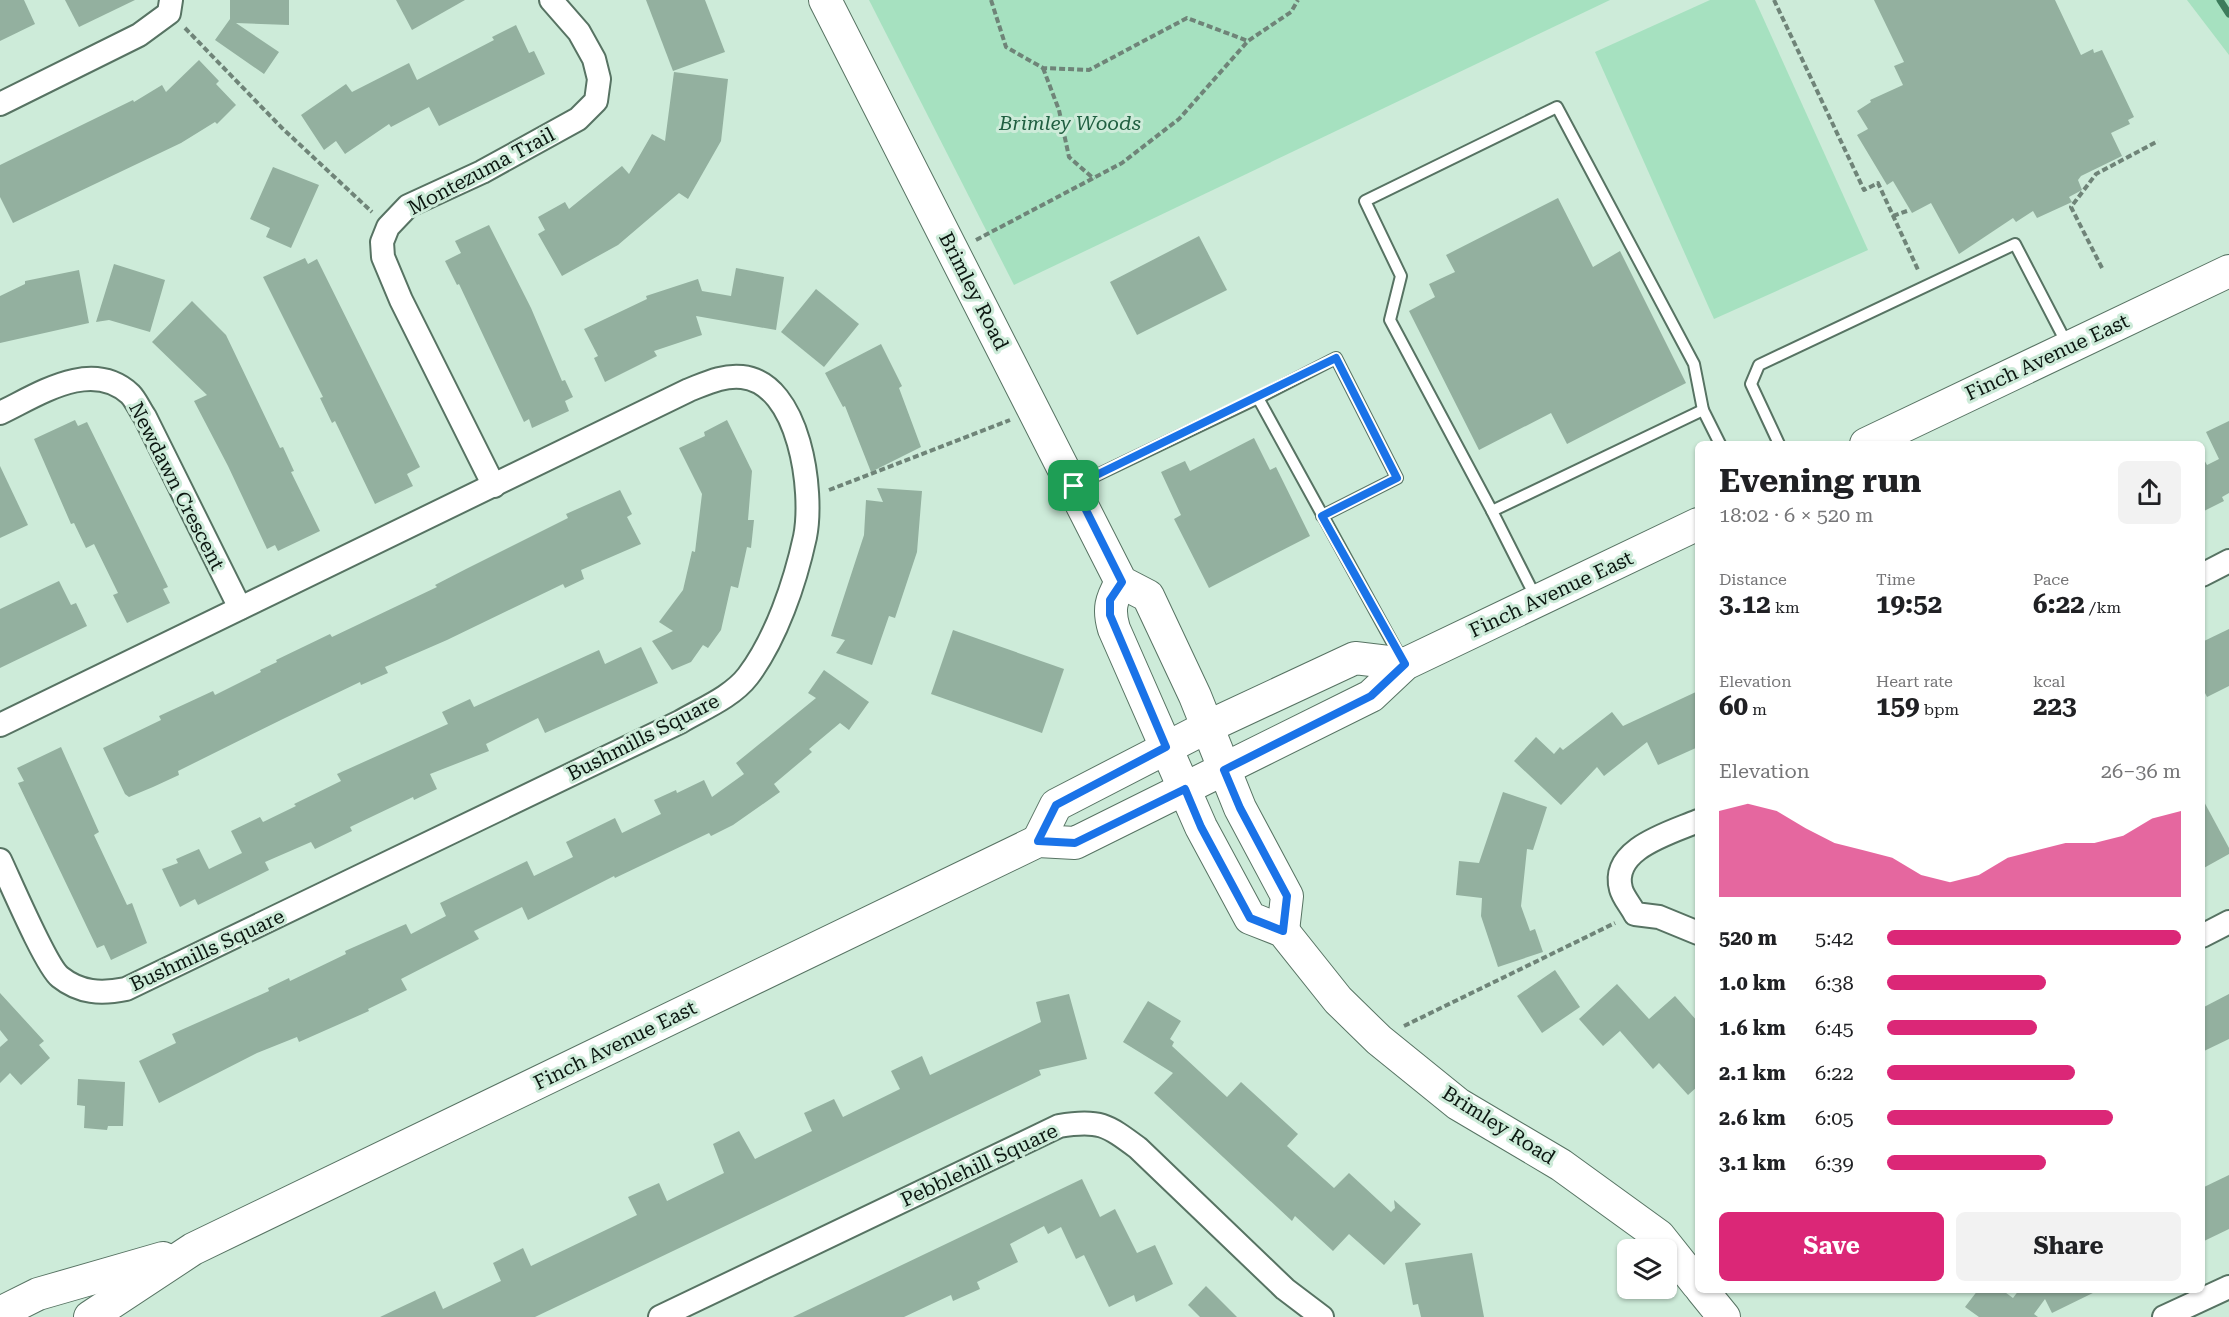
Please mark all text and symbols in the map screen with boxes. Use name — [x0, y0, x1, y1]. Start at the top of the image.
park label: Brimley Woods — [998, 111, 1141, 135]
street label: Montezuma Trail — [403, 122, 559, 220]
street label: Brimley Road — [934, 228, 1014, 354]
street label: Finch Avenue East — [1961, 308, 2133, 405]
street label: Newdawn Crescent — [124, 398, 230, 575]
pin — [1048, 460, 1099, 511]
text: Evening run — [1719, 461, 1921, 500]
button: share — [2118, 461, 2181, 524]
icon: arrive — [1057, 469, 1090, 502]
text: 18:02 · 6 × 520 m — [1719, 503, 1874, 527]
street label: Finch Avenue East — [1465, 545, 1637, 642]
text: Distance — [1719, 570, 1787, 589]
text: Time — [1876, 570, 1915, 589]
text: Pace — [2033, 570, 2069, 589]
text: 3.12 — [1719, 589, 1771, 619]
text: 19:52 — [1876, 589, 1942, 619]
text: 6:22 — [2033, 589, 2085, 619]
text: km — [1771, 598, 1800, 617]
text: /km — [2085, 598, 2121, 617]
text: Elevation — [1719, 672, 1792, 691]
text: Heart rate — [1876, 672, 1953, 691]
text: kcal — [2033, 672, 2065, 691]
street label: Bushmills Square — [563, 688, 723, 786]
text: 60 — [1719, 691, 1748, 721]
text: 159 — [1876, 691, 1920, 721]
text: 223 — [2033, 691, 2077, 721]
text: m — [1748, 700, 1767, 719]
text: bpm — [1920, 700, 1959, 719]
text: Elevation — [1719, 759, 1810, 783]
text: 26–36 m — [2101, 759, 2181, 783]
street label: Bushmills Square — [126, 904, 288, 996]
text: 520 m — [1719, 926, 1777, 950]
text: 5:42 — [1815, 926, 1854, 950]
text: 1.0 km — [1719, 971, 1786, 995]
text: 6:38 — [1815, 971, 1854, 995]
street label: Finch Avenue East — [530, 995, 701, 1095]
text: 1.6 km — [1719, 1016, 1786, 1040]
text: 6:45 — [1815, 1016, 1854, 1040]
text: 2.1 km — [1719, 1061, 1786, 1085]
text: 6:22 — [1815, 1061, 1854, 1085]
street label: Brimley Road — [1438, 1081, 1560, 1169]
text: 2.6 km — [1719, 1106, 1786, 1130]
text: 6:05 — [1815, 1106, 1854, 1130]
street label: Pebblehill Square — [897, 1118, 1061, 1212]
text: 3.1 km — [1719, 1151, 1786, 1175]
text: 6:39 — [1815, 1151, 1854, 1175]
button: Save — [1719, 1212, 1944, 1281]
button: Share — [1956, 1212, 2181, 1281]
map controls — [1617, 1239, 1677, 1299]
button: layers — [1617, 1239, 1677, 1299]

